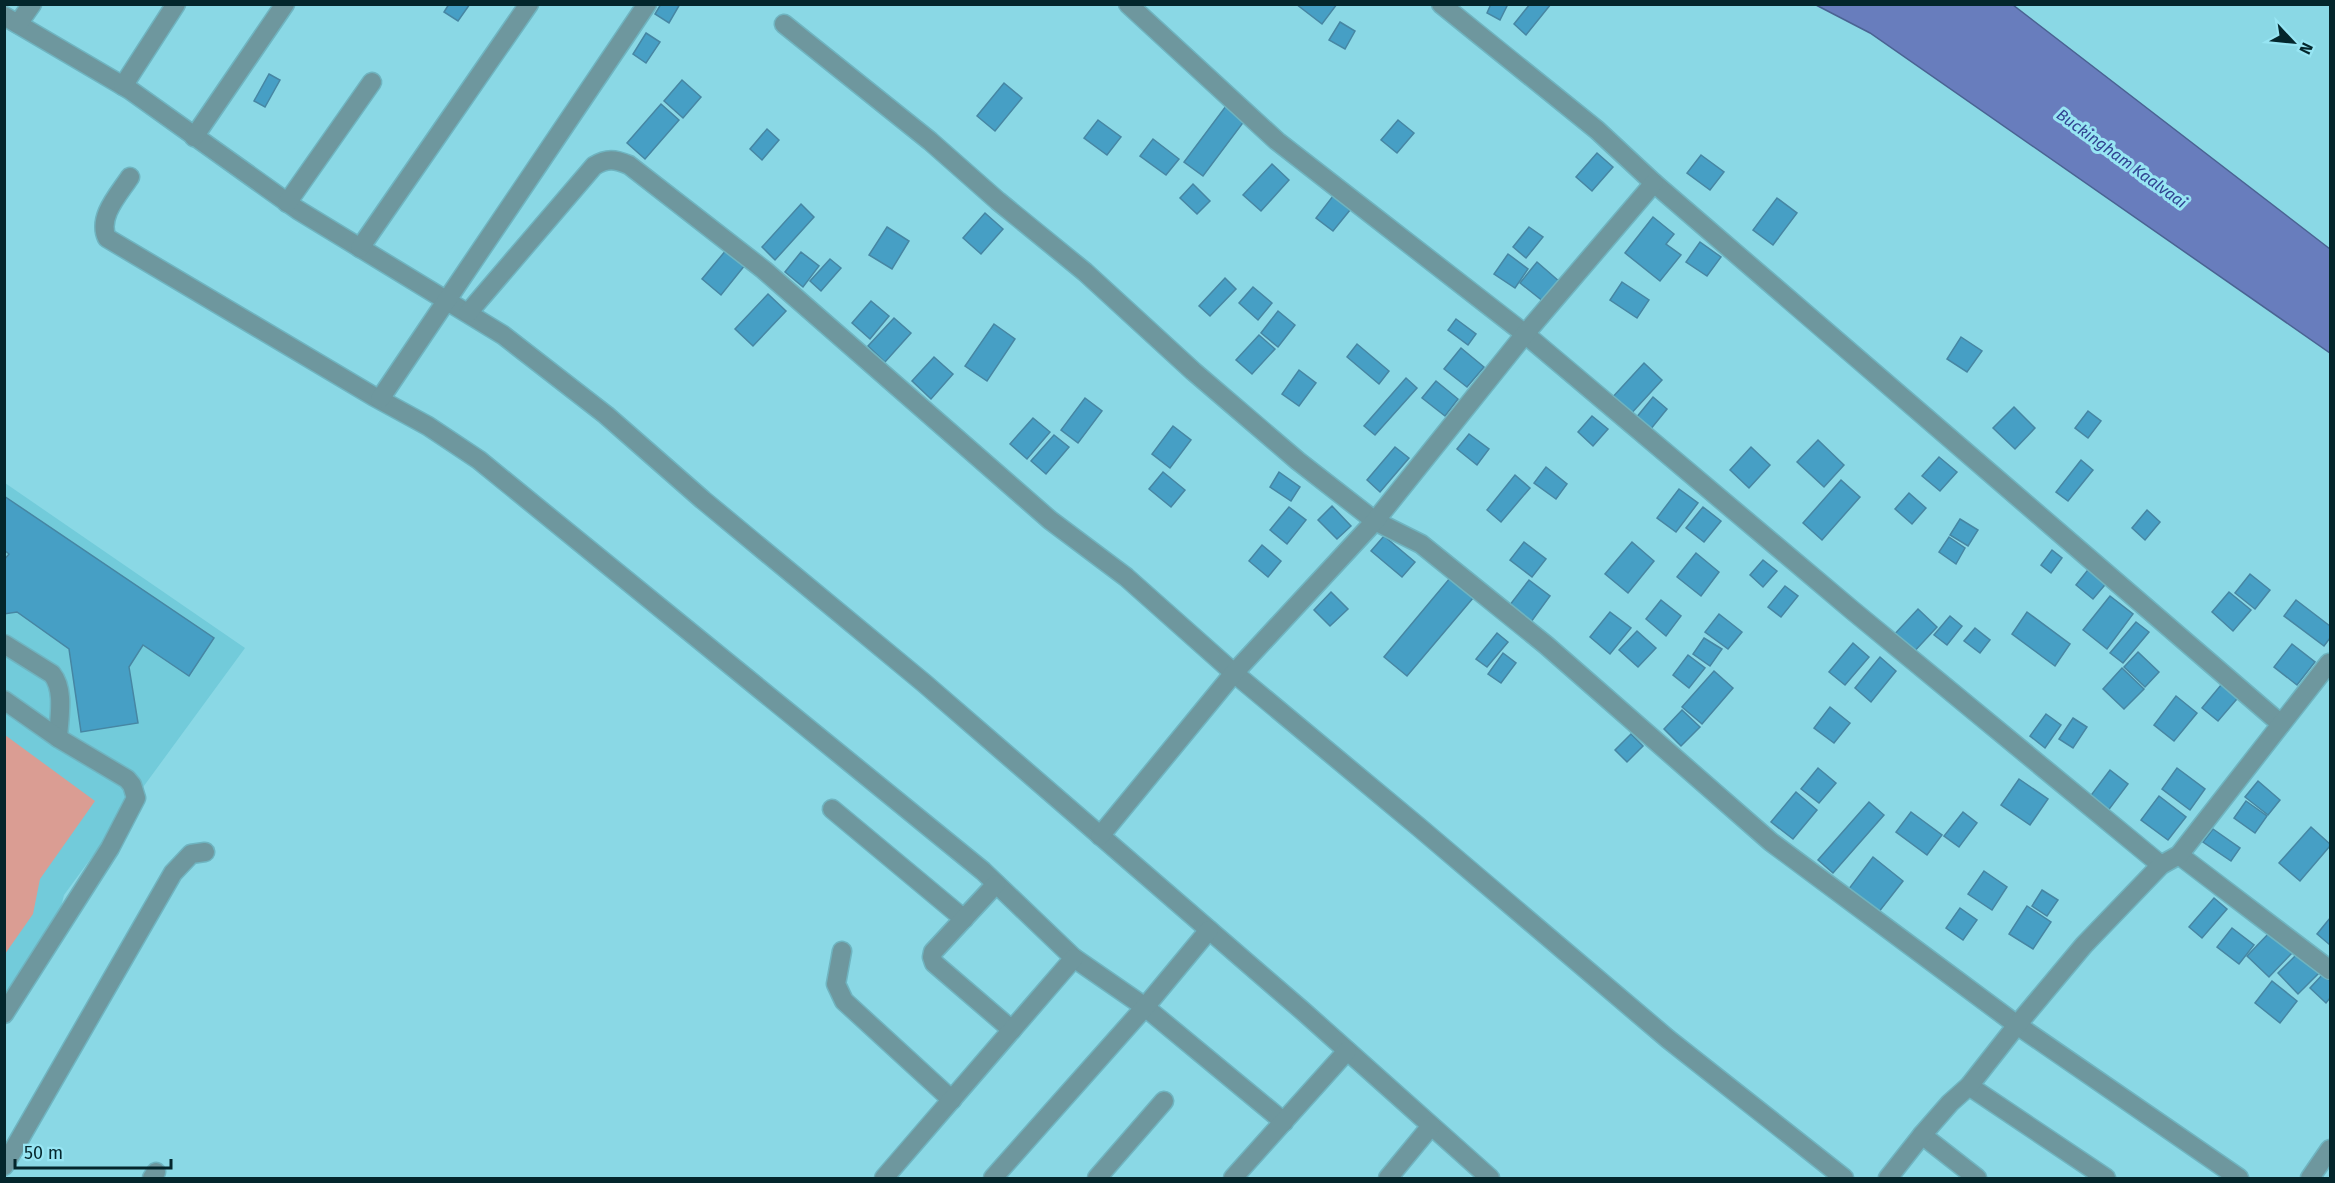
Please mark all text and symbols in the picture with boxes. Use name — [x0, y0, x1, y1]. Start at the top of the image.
north arrow — [2263, 12, 2323, 72]
text: N — [2295, 39, 2317, 57]
water label: Buckingham Kaalvaai — [2053, 105, 2191, 212]
scale bar — [15, 1132, 171, 1170]
text: 50 m — [24, 1142, 63, 1164]

